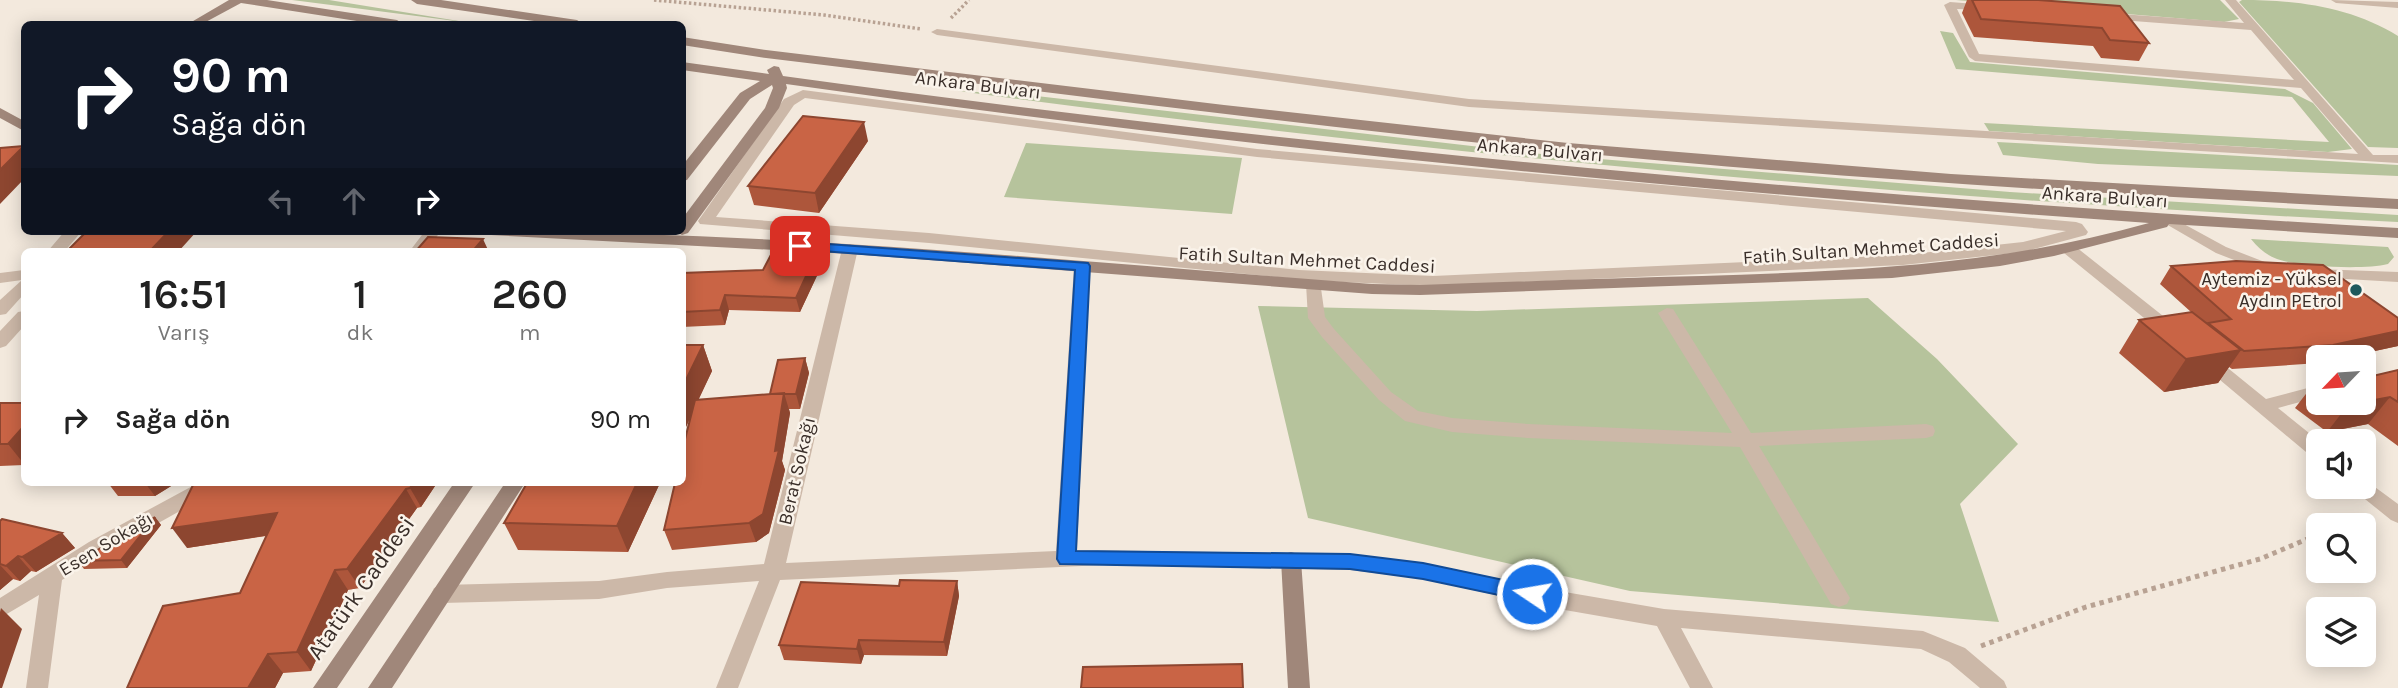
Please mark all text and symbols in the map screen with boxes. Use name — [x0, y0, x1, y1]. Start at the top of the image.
text: 90 m — [171, 47, 291, 104]
icon: right — [56, 49, 147, 140]
street label: Ankara Bulvarı — [914, 66, 1042, 104]
text: Sağa dön — [171, 106, 307, 143]
street label: Ankara Bulvarı — [1476, 134, 1604, 166]
icon: left — [262, 182, 300, 220]
icon: ahead — [335, 182, 373, 220]
icon: right — [408, 182, 446, 220]
street label: Ankara Bulvarı — [2041, 182, 2169, 212]
pin — [770, 216, 830, 276]
icon: arrive — [781, 227, 819, 265]
street label: Fatih Sultan Mehmet Caddesi — [1742, 229, 2000, 269]
street label: Fatih Sultan Mehmet Caddesi — [1178, 242, 1436, 278]
place label: Aytemiz - Yüksel Aydın PEtrol — [2201, 268, 2342, 312]
text: 16:51 — [139, 269, 229, 319]
text: 1 — [353, 269, 367, 319]
text: 260 — [492, 269, 568, 319]
marker: Aytemiz - Yüksel Aydın PEtrol — [2348, 282, 2364, 298]
text: Varış — [158, 319, 210, 346]
text: dk — [347, 319, 373, 346]
text: m — [519, 319, 540, 346]
north arrow — [2306, 345, 2376, 415]
map controls — [2306, 345, 2376, 667]
icon: right — [56, 401, 94, 439]
text: Sağa dön — [115, 404, 231, 435]
text: 90 m — [590, 404, 651, 435]
street label: Berat Sokağı — [774, 415, 820, 527]
button: sound — [2306, 429, 2376, 499]
street label: Esen Sokağı — [55, 507, 157, 581]
street label: Atatürk Caddesi — [302, 511, 420, 665]
button: search — [2306, 513, 2376, 583]
position arrow — [1495, 557, 1569, 631]
button: layers — [2306, 597, 2376, 667]

